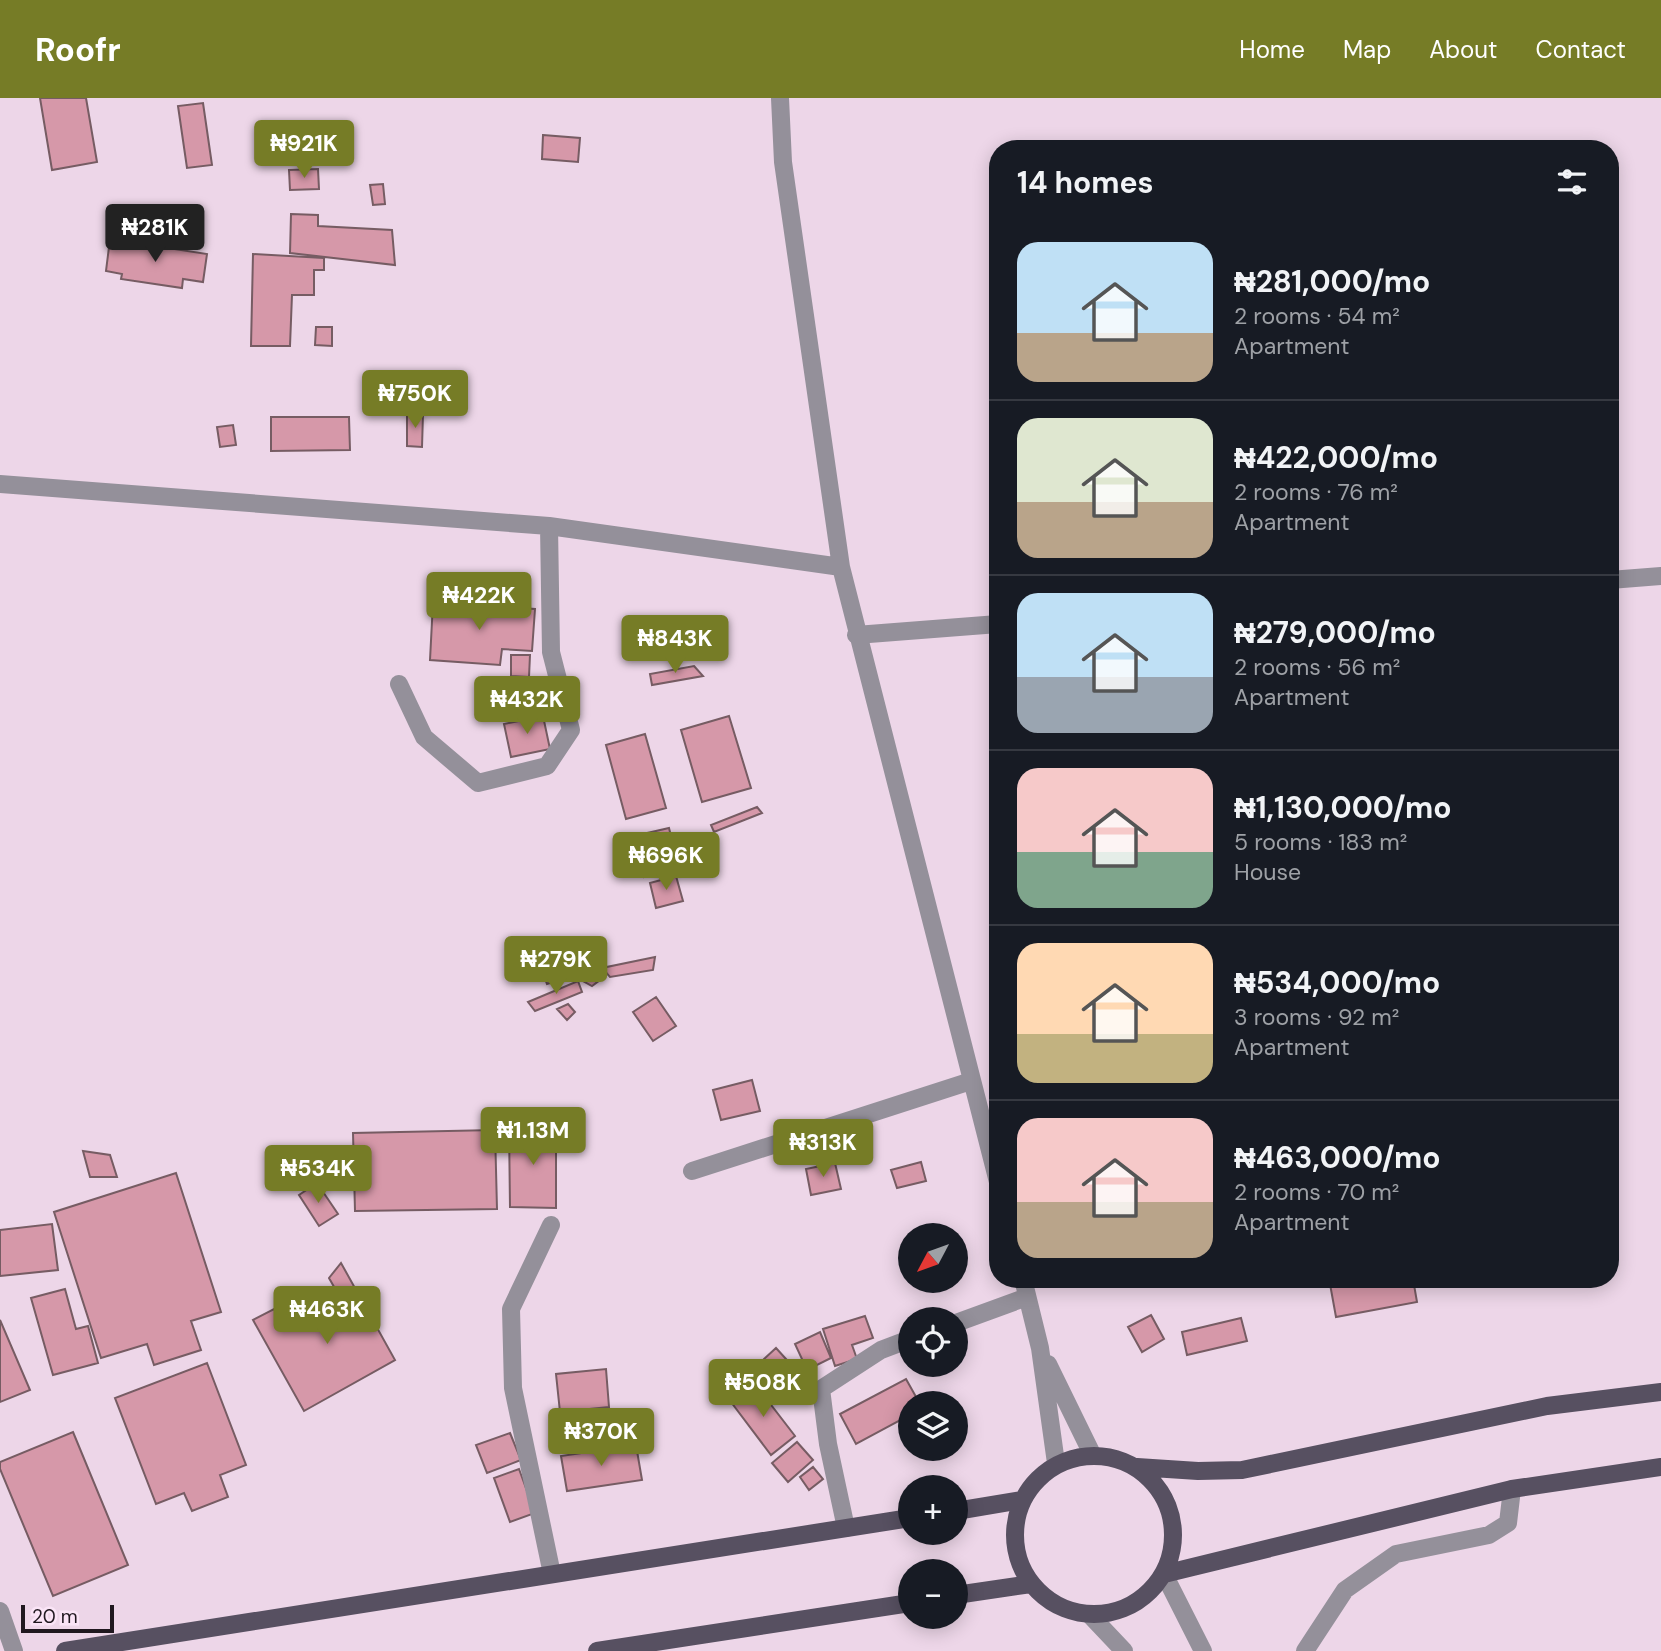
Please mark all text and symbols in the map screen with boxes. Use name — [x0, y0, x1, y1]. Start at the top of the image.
text: Roofr — [35, 28, 121, 71]
text: Home — [1239, 34, 1305, 65]
text: Map — [1343, 34, 1391, 65]
text: About — [1429, 34, 1498, 65]
text: Contact — [1536, 34, 1626, 65]
pin: ₦921K — [255, 120, 353, 180]
text: ₦921K — [270, 128, 338, 158]
text: 14 homes — [1017, 163, 1154, 202]
icon: filters — [1553, 163, 1591, 201]
pin: ₦281K — [106, 204, 204, 264]
text: ₦281K — [121, 212, 189, 242]
text: ₦281,000/mo — [1234, 262, 1430, 301]
icon: home — [1073, 270, 1157, 354]
text: 2 rooms · 54 m² — [1234, 301, 1400, 331]
text: Apartment — [1234, 331, 1349, 361]
pin: ₦750K — [366, 370, 464, 430]
text: ₦750K — [378, 378, 452, 408]
text: ₦422,000/mo — [1234, 438, 1438, 477]
icon: home — [1073, 446, 1157, 530]
text: 2 rooms · 76 m² — [1234, 477, 1398, 507]
text: Apartment — [1234, 507, 1349, 537]
pin: ₦422K — [430, 573, 528, 632]
text: ₦422K — [442, 580, 516, 610]
text: ₦279,000/mo — [1234, 613, 1436, 652]
pin: ₦843K — [626, 616, 724, 675]
icon: home — [1073, 621, 1157, 705]
text: ₦843K — [637, 623, 713, 653]
text: 2 rooms · 56 m² — [1234, 652, 1400, 682]
pin: ₦432K — [478, 676, 576, 736]
text: Apartment — [1234, 682, 1349, 712]
text: ₦432K — [490, 684, 564, 714]
text: ₦1,130,000/mo — [1234, 788, 1452, 827]
icon: home — [1073, 796, 1157, 880]
text: 5 rooms · 183 m² — [1234, 827, 1407, 857]
pin: ₦696K — [617, 832, 715, 892]
text: ₦696K — [629, 840, 703, 870]
text: House — [1234, 857, 1301, 887]
pin: ₦279K — [507, 936, 605, 996]
text: ₦279K — [520, 944, 592, 974]
text: ₦534,000/mo — [1234, 963, 1440, 1002]
icon: home — [1073, 971, 1157, 1055]
text: 3 rooms · 92 m² — [1234, 1002, 1399, 1032]
text: Apartment — [1234, 1032, 1349, 1062]
pin: ₦1.13M — [476, 1108, 590, 1167]
text: ₦1.13M — [497, 1115, 569, 1145]
pin: ₦313K — [774, 1119, 872, 1179]
text: ₦313K — [789, 1127, 857, 1157]
text: ₦463,000/mo — [1234, 1138, 1441, 1177]
pin: ₦534K — [269, 1146, 367, 1205]
icon: home — [1073, 1146, 1157, 1230]
text: ₦534K — [281, 1153, 355, 1183]
text: 2 rooms · 70 m² — [1234, 1177, 1399, 1207]
text: Apartment — [1234, 1207, 1349, 1237]
north arrow — [898, 1223, 968, 1293]
map controls — [898, 1223, 968, 1629]
pin: ₦463K — [278, 1286, 376, 1346]
text: ₦463K — [289, 1294, 365, 1324]
button: locate — [898, 1307, 968, 1377]
pin: ₦508K — [714, 1360, 812, 1419]
text: ₦508K — [725, 1367, 801, 1397]
button: layers — [898, 1391, 968, 1461]
pin: ₦370K — [552, 1408, 650, 1468]
text: ₦370K — [564, 1416, 638, 1446]
button: + — [898, 1475, 968, 1545]
button: − — [898, 1559, 968, 1629]
scale bar — [21, 1602, 114, 1634]
text: 20 m — [32, 1604, 78, 1629]

